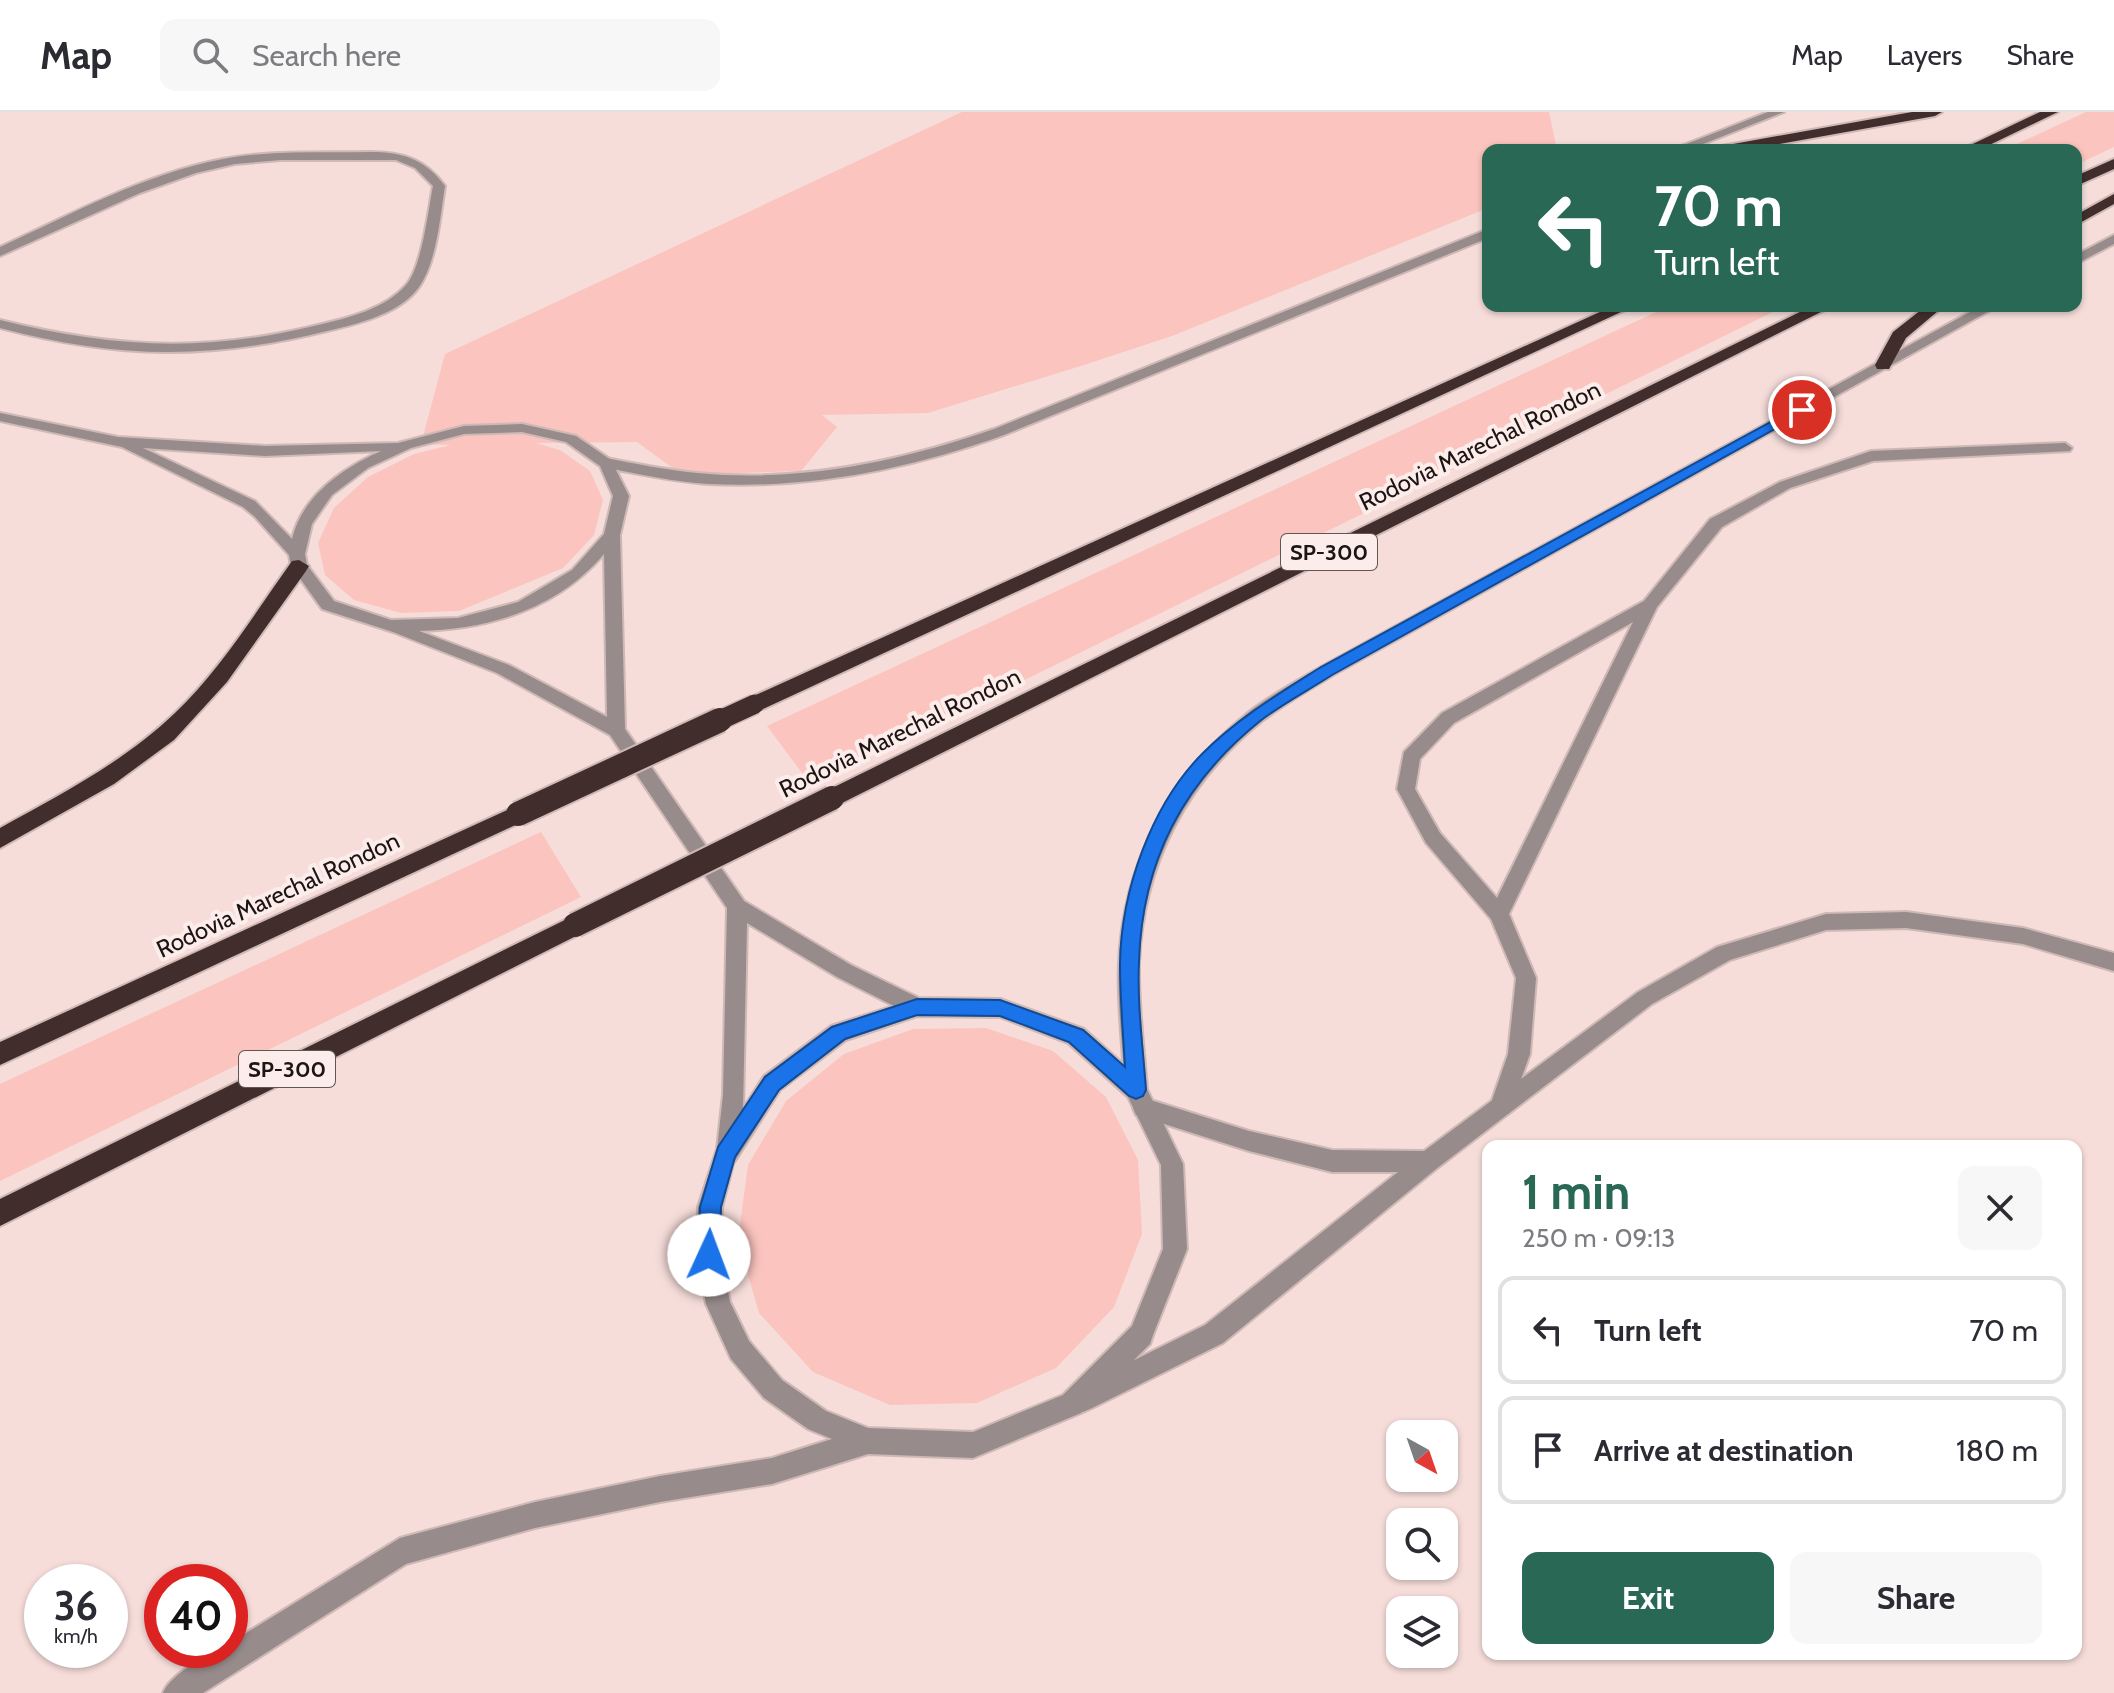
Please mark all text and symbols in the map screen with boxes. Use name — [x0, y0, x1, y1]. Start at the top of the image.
search box — [160, 19, 720, 91]
text: Map — [40, 32, 112, 79]
icon: search — [188, 33, 232, 77]
text: Search here — [252, 37, 401, 74]
text: Map — [1791, 38, 1843, 72]
text: Layers — [1887, 38, 1962, 72]
text: Share — [2006, 38, 2074, 72]
text: 70 m — [1654, 172, 1783, 240]
icon: left — [1522, 176, 1626, 280]
text: Turn left — [1654, 240, 1779, 284]
street label: Rodovia Marechal Rondon — [1354, 374, 1605, 517]
pin — [1768, 376, 1836, 444]
icon: arrive — [1780, 388, 1824, 432]
road number: SP-300 — [1281, 534, 1377, 570]
street label: Rodovia Marechal Rondon — [774, 661, 1025, 804]
street label: Rodovia Marechal Rondon — [152, 825, 404, 964]
road number: SP-300 — [239, 1051, 335, 1087]
text: 1 min — [1522, 1163, 1630, 1221]
button: close — [1958, 1166, 2042, 1250]
position arrow — [667, 1213, 751, 1297]
text: 250 m · 09:13 — [1522, 1222, 1675, 1254]
icon: left — [1526, 1308, 1570, 1352]
text: Turn left — [1594, 1312, 1702, 1349]
text: 70 m — [1969, 1312, 2038, 1349]
north arrow — [1386, 1420, 1458, 1492]
map controls — [1386, 1420, 1458, 1668]
icon: arrive — [1526, 1428, 1570, 1472]
text: Arrive at destination — [1594, 1432, 1854, 1469]
text: 180 m — [1956, 1432, 2038, 1469]
button: search — [1386, 1508, 1458, 1580]
button: Exit — [1522, 1552, 1774, 1644]
button: Share — [1790, 1552, 2042, 1644]
speed limit sign: 40 — [144, 1564, 248, 1668]
text: 36 — [54, 1581, 98, 1630]
button: layers — [1386, 1596, 1458, 1668]
text: km/h — [54, 1624, 98, 1648]

